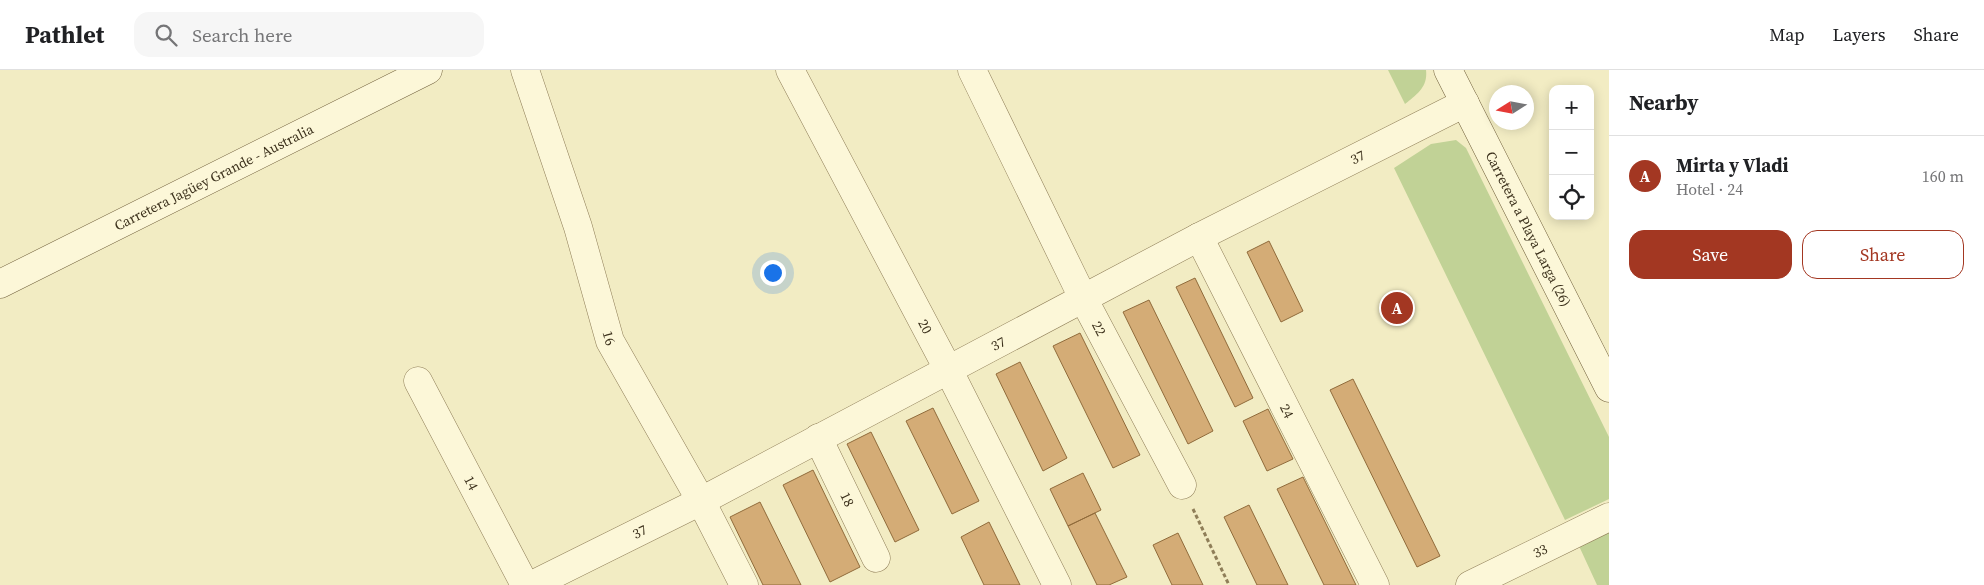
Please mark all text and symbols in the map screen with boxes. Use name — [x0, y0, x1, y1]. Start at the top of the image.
search box — [134, 12, 484, 57]
text: Pathlet — [25, 18, 104, 51]
icon: search — [152, 21, 180, 49]
text: Search here — [192, 22, 293, 48]
text: Map — [1769, 22, 1804, 47]
text: Layers — [1832, 22, 1885, 47]
text: Share — [1913, 22, 1959, 47]
north arrow — [1489, 85, 1534, 130]
map controls — [1549, 85, 1594, 220]
button: + — [1549, 85, 1594, 130]
text: Nearby — [1629, 88, 1699, 117]
street label: Carretera Jagüey Grande - Australia — [111, 118, 318, 235]
button: − — [1549, 130, 1594, 175]
street label: 37 — [1347, 145, 1368, 169]
street label: Carretera a Playa Larga (26) — [1481, 148, 1576, 310]
text: Mirta y Vladi — [1676, 152, 1789, 178]
text: A — [1640, 165, 1650, 187]
text: 160 m — [1922, 165, 1964, 187]
button: locate — [1549, 175, 1594, 220]
text: Hotel · 24 — [1676, 178, 1743, 200]
button: Save — [1629, 230, 1792, 279]
button: Share — [1802, 230, 1964, 279]
your location — [760, 260, 786, 286]
pin: A — [1381, 289, 1413, 327]
street label: 20 — [913, 316, 938, 337]
street label: 22 — [1087, 318, 1111, 339]
street label: 16 — [598, 329, 621, 349]
street label: 37 — [987, 331, 1009, 356]
street label: 24 — [1275, 400, 1299, 422]
street label: 14 — [459, 472, 484, 494]
street label: 18 — [836, 489, 860, 510]
street label: 37 — [629, 520, 650, 544]
street label: 33 — [1529, 539, 1551, 563]

